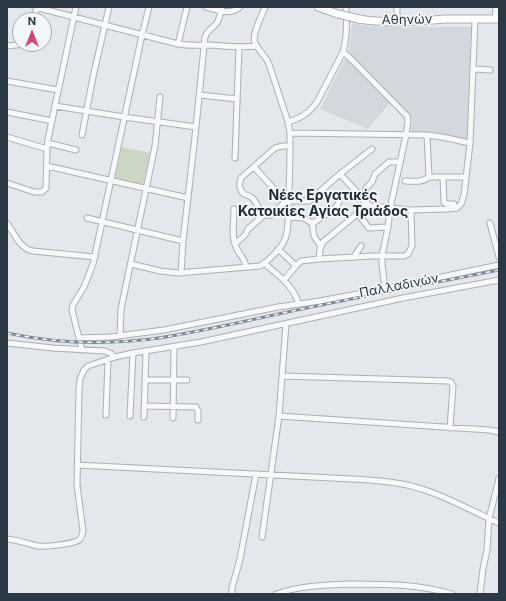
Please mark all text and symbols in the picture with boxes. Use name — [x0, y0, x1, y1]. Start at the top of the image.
north arrow — [12, 12, 52, 52]
street label: Αθηνών — [382, 12, 432, 28]
text: N — [28, 14, 36, 28]
district label: Νέες Εργατικές Κατοικίες Αγίας Τριάδος — [238, 188, 408, 220]
street label: Παλλαδινών — [358, 271, 440, 301]

